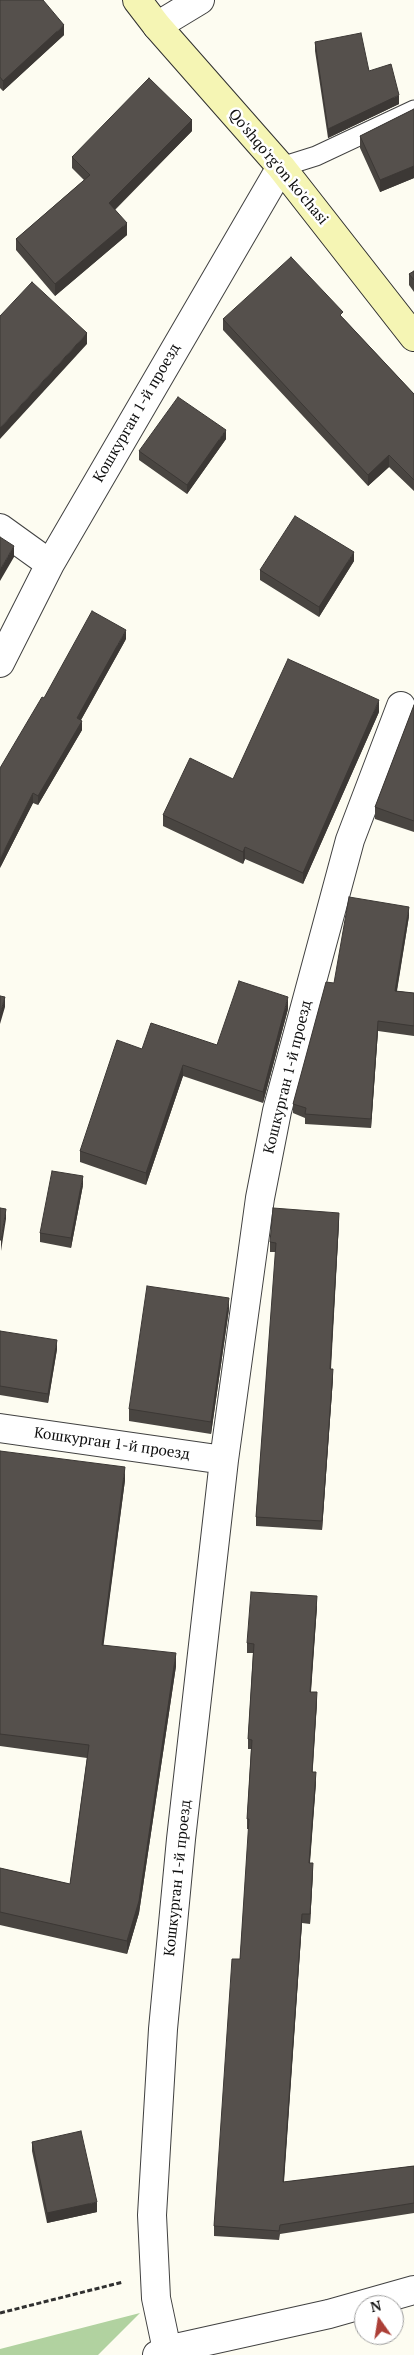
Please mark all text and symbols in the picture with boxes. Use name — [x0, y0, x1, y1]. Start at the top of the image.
street label: Qo'shqo'rg'on ko'chasi — [224, 106, 332, 228]
street label: Кошкурган 1-й проезд — [90, 340, 184, 486]
street label: Кошкурган 1-й проезд — [260, 998, 316, 1156]
street label: Кошкурган 1-й проезд — [33, 1424, 191, 1464]
street label: Кошкурган 1-й проезд — [161, 1799, 195, 1957]
north arrow — [354, 2295, 404, 2345]
text: N — [368, 2295, 383, 2316]

